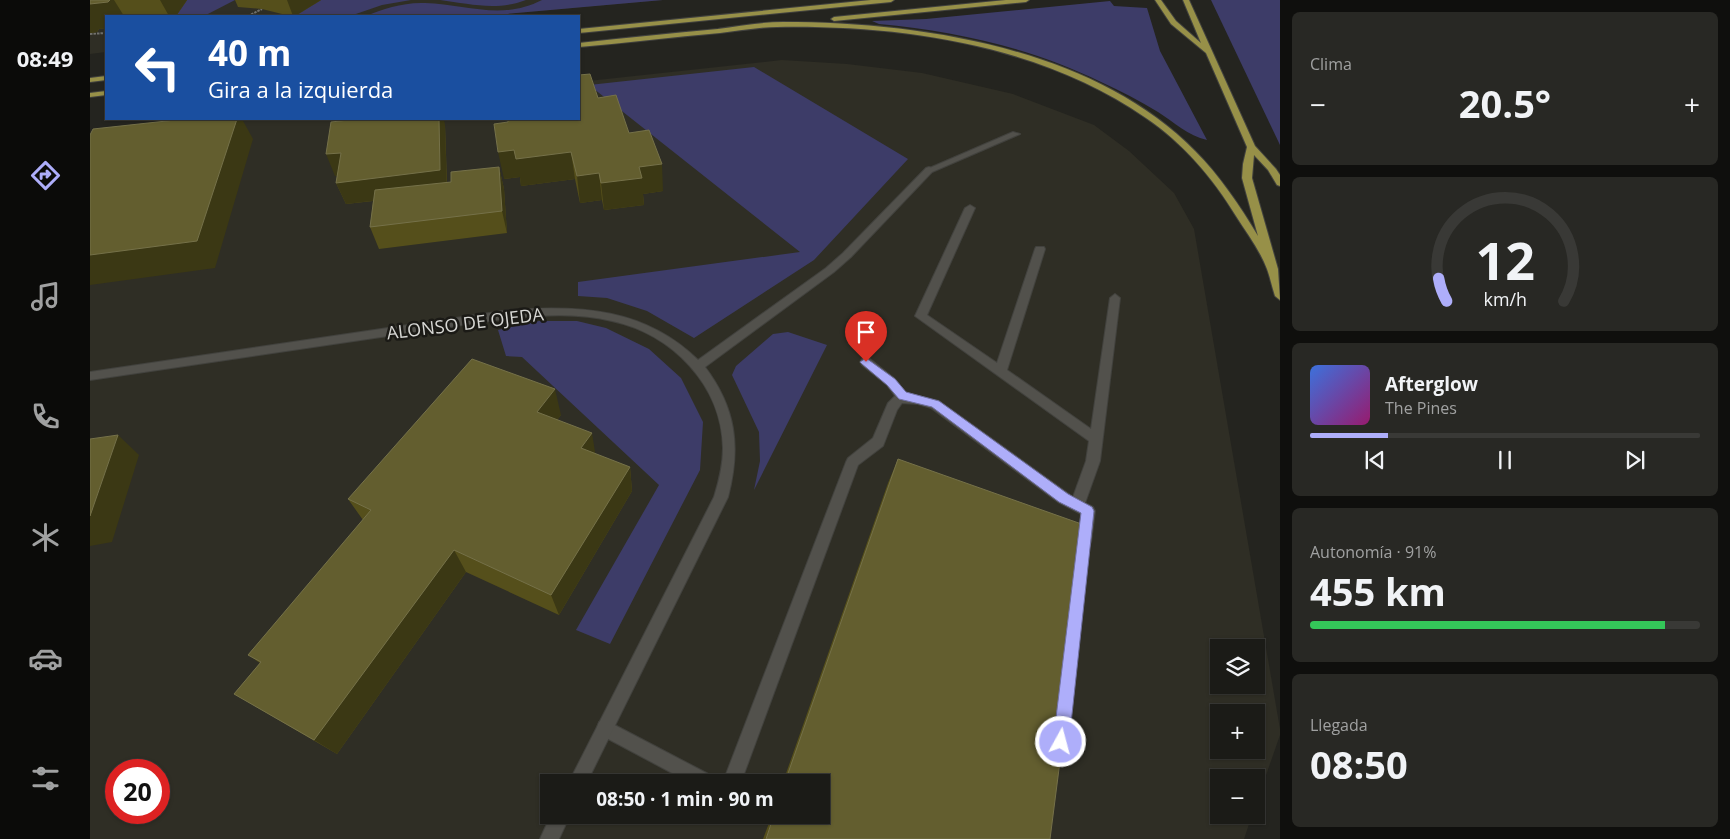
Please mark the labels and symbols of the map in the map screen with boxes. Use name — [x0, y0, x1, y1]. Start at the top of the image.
street label: ALONSO DE OJEDA — [385, 301, 545, 345]
pin — [845, 311, 887, 362]
position arrow — [1034, 715, 1086, 767]
speed limit sign: 20 — [105, 759, 170, 824]

